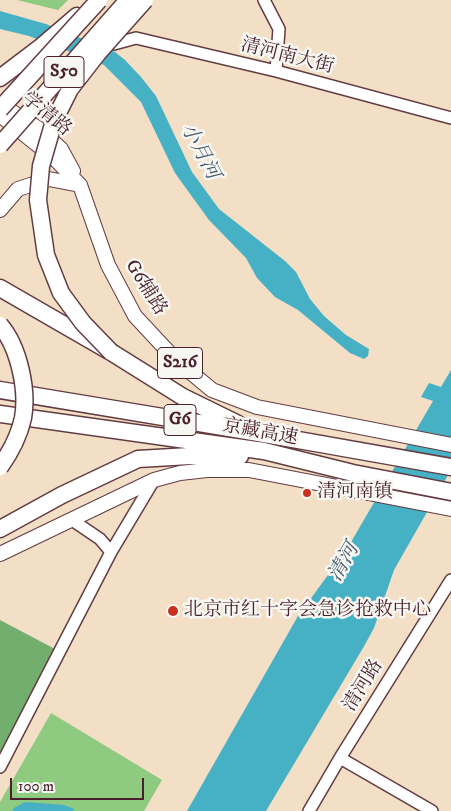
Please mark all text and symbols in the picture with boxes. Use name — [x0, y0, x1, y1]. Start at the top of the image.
street label: 清河南大街 — [238, 34, 336, 80]
road number: S50 — [44, 56, 84, 88]
street label: 学清路 — [17, 88, 75, 142]
water label: 小月河 — [174, 120, 224, 184]
street label: G6辅路 — [119, 256, 171, 320]
road number: S216 — [158, 348, 202, 378]
road number: G6 — [164, 404, 196, 436]
street label: 京藏高速 — [221, 415, 299, 451]
place label: 清河南镇 — [317, 482, 393, 504]
marker: 清河南镇 — [301, 487, 313, 499]
water label: 清河 — [325, 540, 365, 586]
place label: 北京市红十字会急诊抢救中心 — [184, 600, 431, 622]
marker: 北京市红十字会急诊抢救中心 — [166, 604, 180, 618]
street label: 清河路 — [339, 656, 389, 716]
scale bar — [12, 768, 146, 800]
text: 100 m — [18, 777, 54, 796]

